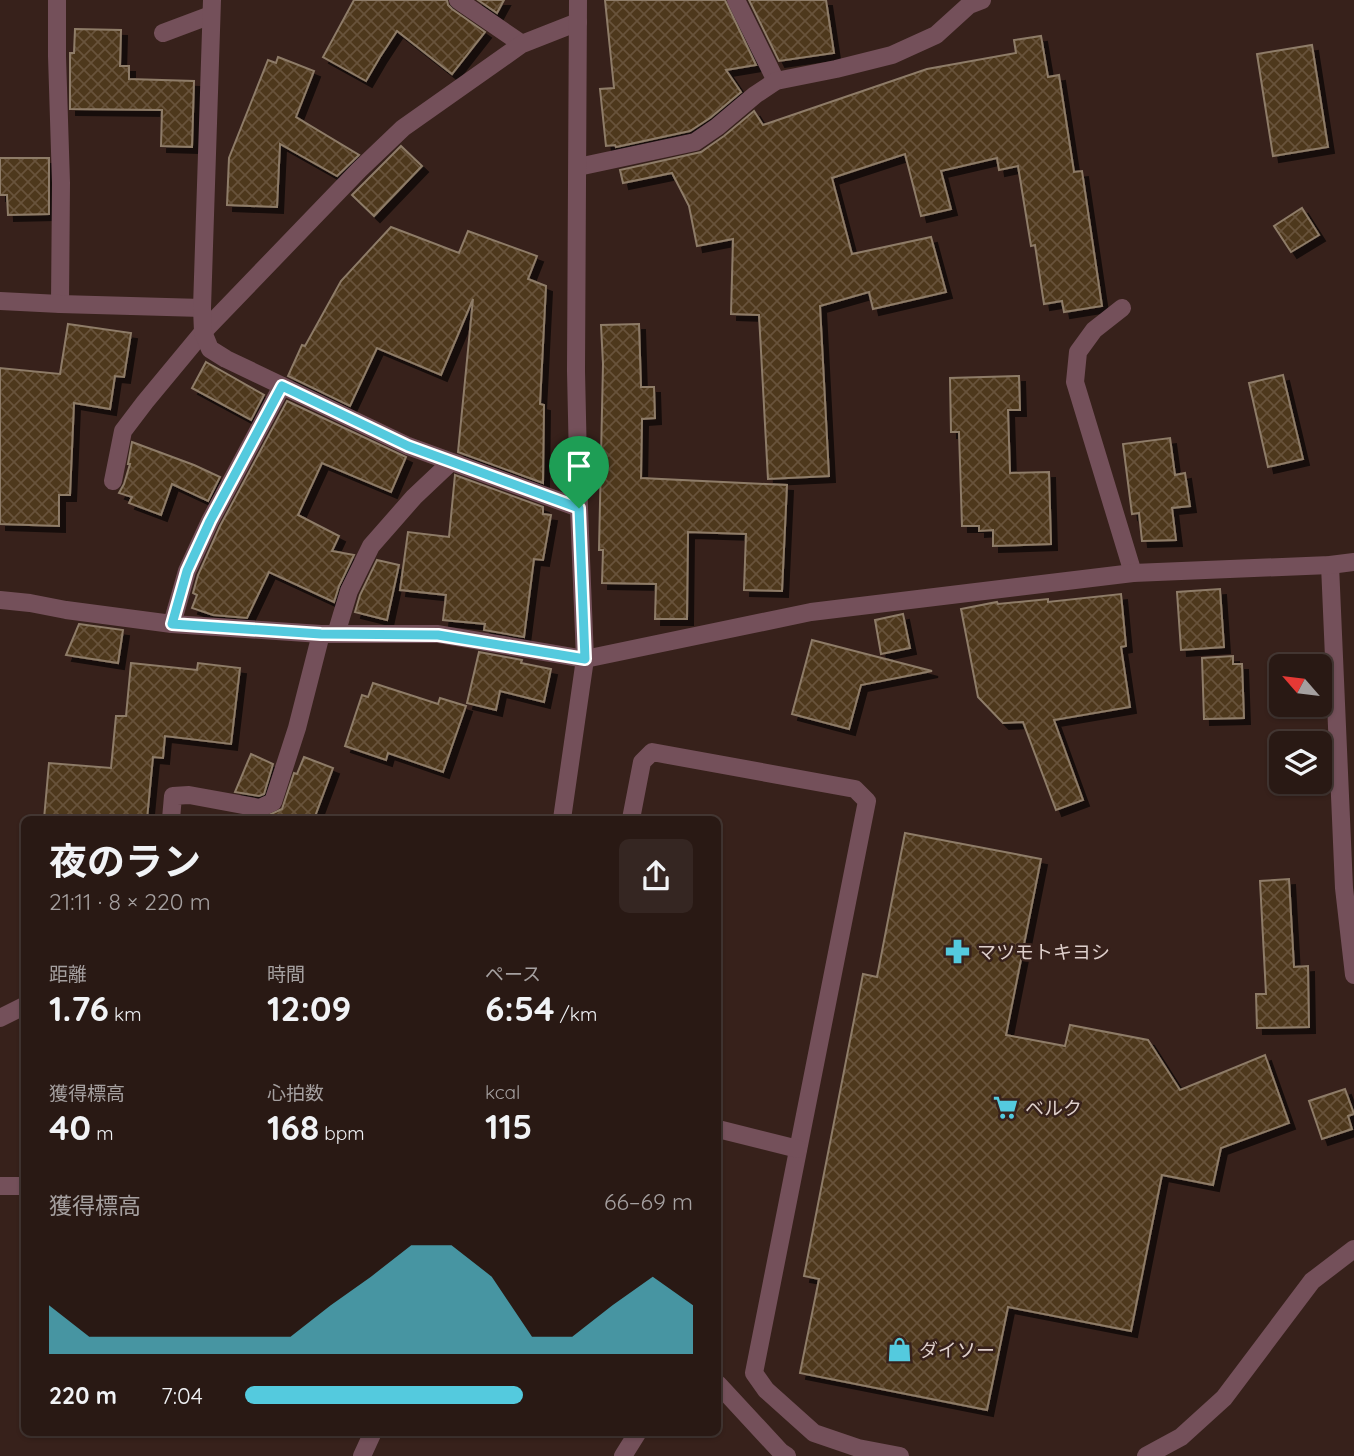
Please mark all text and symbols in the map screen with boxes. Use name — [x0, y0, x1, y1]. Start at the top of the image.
pin — [549, 436, 609, 508]
icon: arrive — [560, 447, 598, 485]
north arrow — [1269, 654, 1332, 718]
map controls — [1269, 654, 1332, 794]
button: layers — [1269, 731, 1332, 794]
text: 夜のラン — [49, 837, 201, 885]
button: share — [619, 839, 693, 913]
text: 21:11 · 8 × 220 m — [49, 887, 211, 916]
pharmacy icon: マツモトキヨシ — [943, 938, 971, 966]
place label: マツモトキヨシ — [977, 940, 1110, 964]
text: 距離 — [49, 962, 87, 986]
text: 時間 — [267, 962, 305, 986]
text: ペース — [485, 962, 541, 986]
text: 1.76 — [49, 986, 109, 1030]
text: 12:09 — [267, 986, 351, 1030]
text: 6:54 — [485, 986, 555, 1030]
text: km — [109, 1002, 142, 1026]
text: /km — [555, 1002, 597, 1026]
text: kcal — [485, 1080, 520, 1104]
text: 獲得標高 — [49, 1081, 125, 1105]
text: 心拍数 — [267, 1081, 324, 1105]
supermarket icon: ベルク — [991, 1094, 1019, 1122]
place label: ベルク — [1025, 1096, 1082, 1120]
text: 115 — [485, 1104, 532, 1148]
text: 40 — [49, 1105, 91, 1149]
text: 168 — [267, 1105, 319, 1149]
text: m — [91, 1121, 114, 1145]
text: bpm — [319, 1121, 365, 1145]
text: 66–69 m — [604, 1187, 693, 1216]
text: 獲得標高 — [49, 1191, 141, 1220]
shop icon: ダイソー — [885, 1336, 913, 1364]
place label: ダイソー — [919, 1338, 995, 1362]
text: 220 m — [49, 1381, 117, 1410]
text: 7:04 — [161, 1381, 203, 1410]

